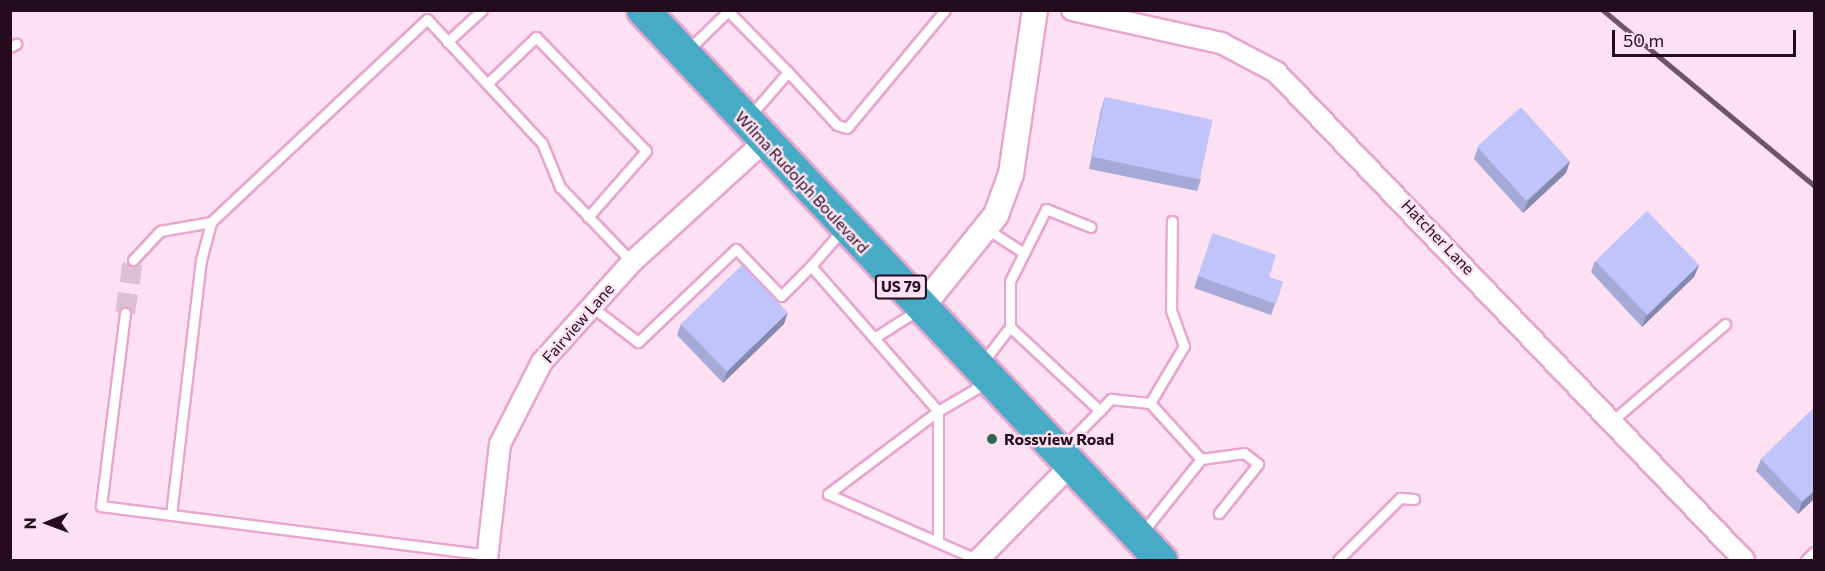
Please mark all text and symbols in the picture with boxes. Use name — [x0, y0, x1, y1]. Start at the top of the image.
scale bar — [1615, 18, 1800, 56]
text: 50 m — [1623, 29, 1664, 51]
street label: Wilma Rudolph Boulevard — [731, 107, 873, 257]
street label: Hatcher Lane — [1397, 195, 1479, 279]
road number: US 79 — [874, 275, 928, 299]
street label: Fairview Lane — [538, 279, 618, 367]
place label: Rossview Road — [1004, 429, 1114, 449]
marker: Rossview Road — [985, 432, 999, 446]
north arrow — [18, 493, 78, 553]
text: N — [20, 517, 39, 529]

